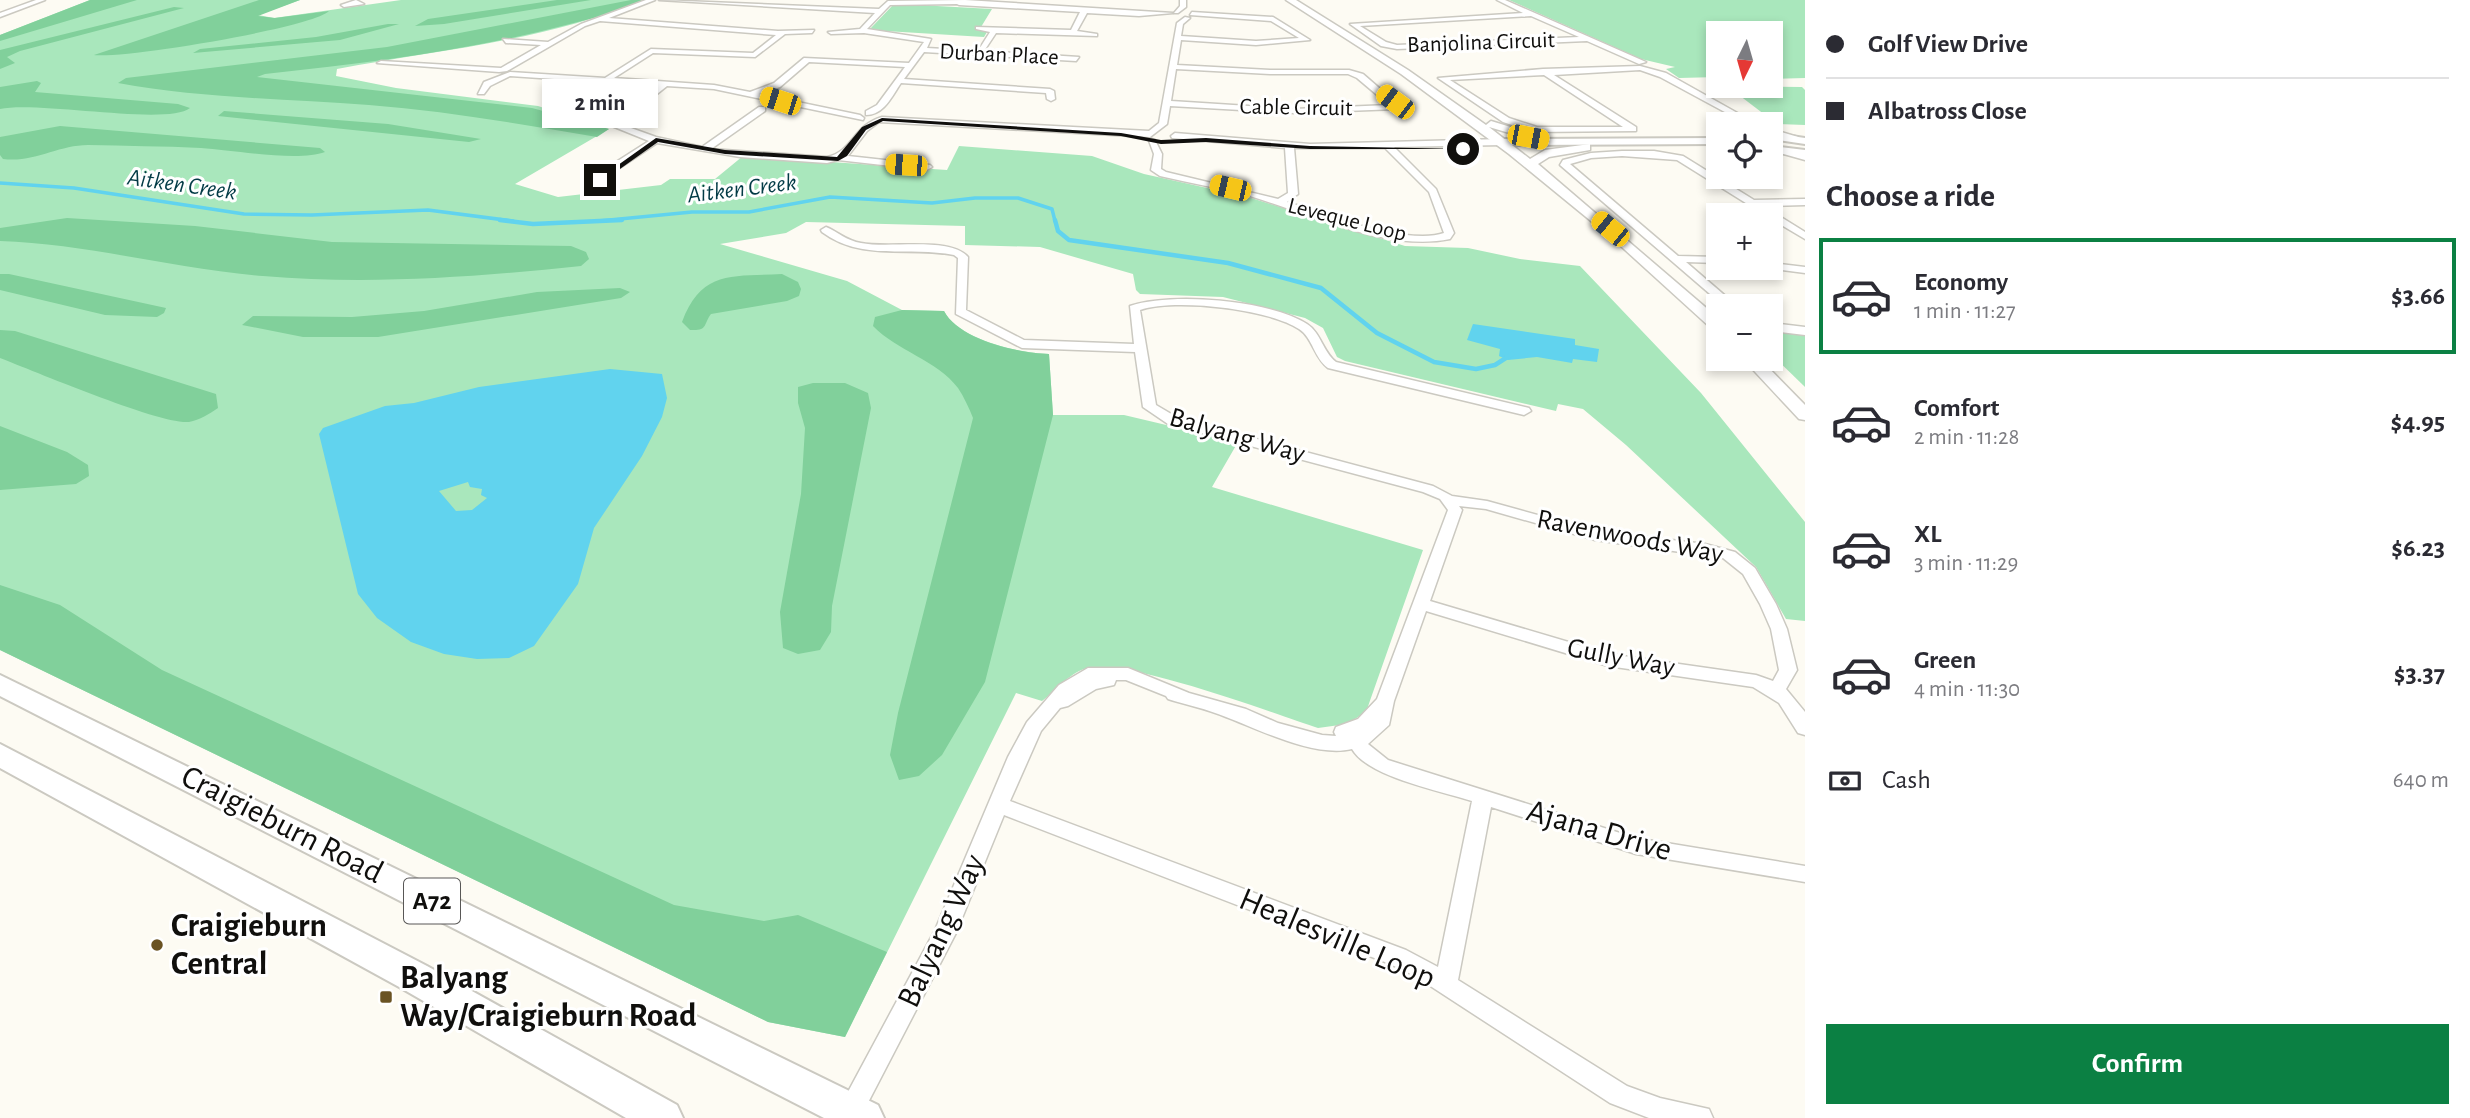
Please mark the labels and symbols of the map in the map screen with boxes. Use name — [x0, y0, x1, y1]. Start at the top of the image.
north arrow — [1706, 21, 1783, 98]
street label: Banjolina Circuit — [1407, 29, 1556, 57]
street label: Durban Place — [939, 40, 1059, 70]
callout: 2 min — [542, 78, 658, 128]
car — [1372, 81, 1419, 123]
car — [757, 85, 804, 117]
street label: Cable Circuit — [1239, 96, 1353, 120]
car — [1506, 123, 1551, 151]
route start — [1447, 133, 1479, 165]
car — [885, 153, 928, 177]
route end — [584, 164, 616, 196]
water label: Aitken Creek — [125, 165, 238, 205]
water label: Aitken Creek — [685, 170, 798, 208]
car — [1208, 173, 1253, 203]
street label: Leveque Loop — [1285, 194, 1409, 246]
car — [1588, 208, 1633, 250]
street label: Balyang Way — [1166, 403, 1308, 469]
street label: Ravenwoods Way — [1534, 505, 1726, 569]
street label: Gully Way — [1565, 634, 1677, 682]
street label: Craigieburn Road — [176, 760, 388, 890]
street label: Ajana Drive — [1523, 795, 1675, 867]
street label: Balyang Way — [892, 849, 992, 1013]
road number: A72 — [404, 879, 460, 924]
street label: Healesville Loop — [1234, 883, 1440, 995]
place label: Craigieburn Central — [171, 910, 327, 981]
marker: Craigieburn Central — [149, 937, 165, 953]
place label: Balyang Way/Craigieburn Road — [400, 962, 697, 1033]
marker: Balyang Way/Craigieburn Road — [378, 989, 394, 1005]

